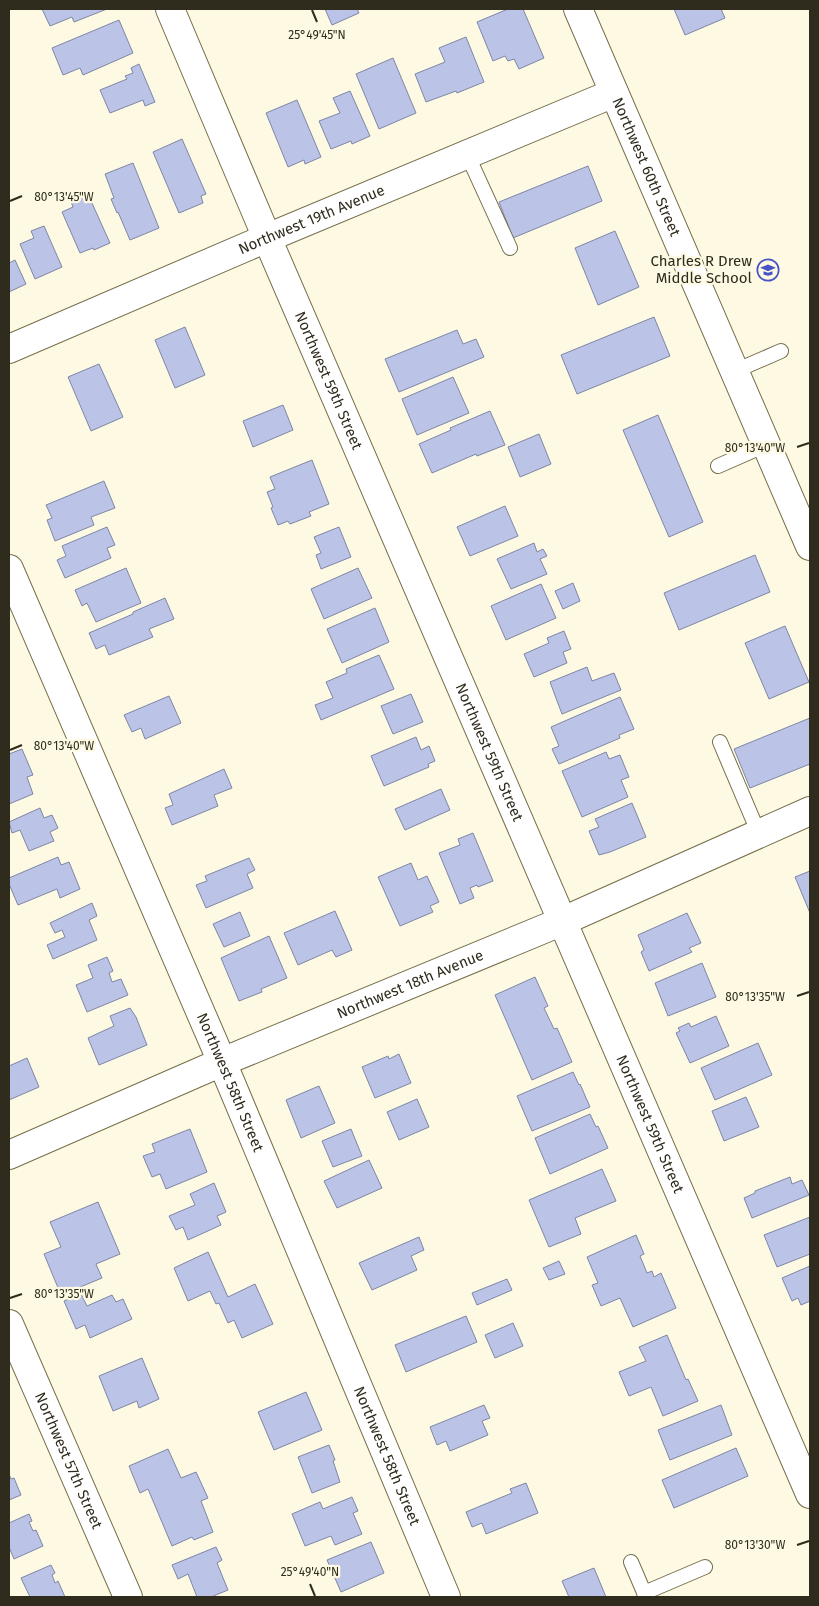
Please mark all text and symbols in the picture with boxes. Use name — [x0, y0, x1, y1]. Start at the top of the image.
text: 25°49'45"N — [288, 28, 346, 42]
street label: Northwest 60th Street — [608, 95, 684, 240]
street label: Northwest 19th Avenue — [236, 181, 387, 258]
text: 80°13'45"W — [34, 190, 94, 204]
place label: Charles R Drew Middle School — [651, 252, 753, 287]
school or university icon: Charles R Drew Middle School — [756, 258, 780, 282]
street label: Northwest 59th Street — [291, 309, 367, 453]
text: 80°13'40"W — [725, 441, 785, 455]
street label: Northwest 59th Street — [452, 681, 527, 825]
text: 80°13'40"W — [34, 739, 94, 753]
street label: Northwest 18th Avenue — [334, 946, 486, 1023]
text: 80°13'35"W — [725, 990, 785, 1004]
street label: Northwest 58th Street — [193, 1010, 268, 1155]
street label: Northwest 59th Street — [612, 1052, 688, 1196]
text: 80°13'35"W — [34, 1287, 94, 1301]
street label: Northwest 58th Street — [350, 1384, 424, 1529]
street label: Northwest 57th Street — [31, 1390, 106, 1532]
text: 80°13'30"W — [725, 1538, 785, 1552]
text: 25°49'40"N — [281, 1565, 339, 1579]

